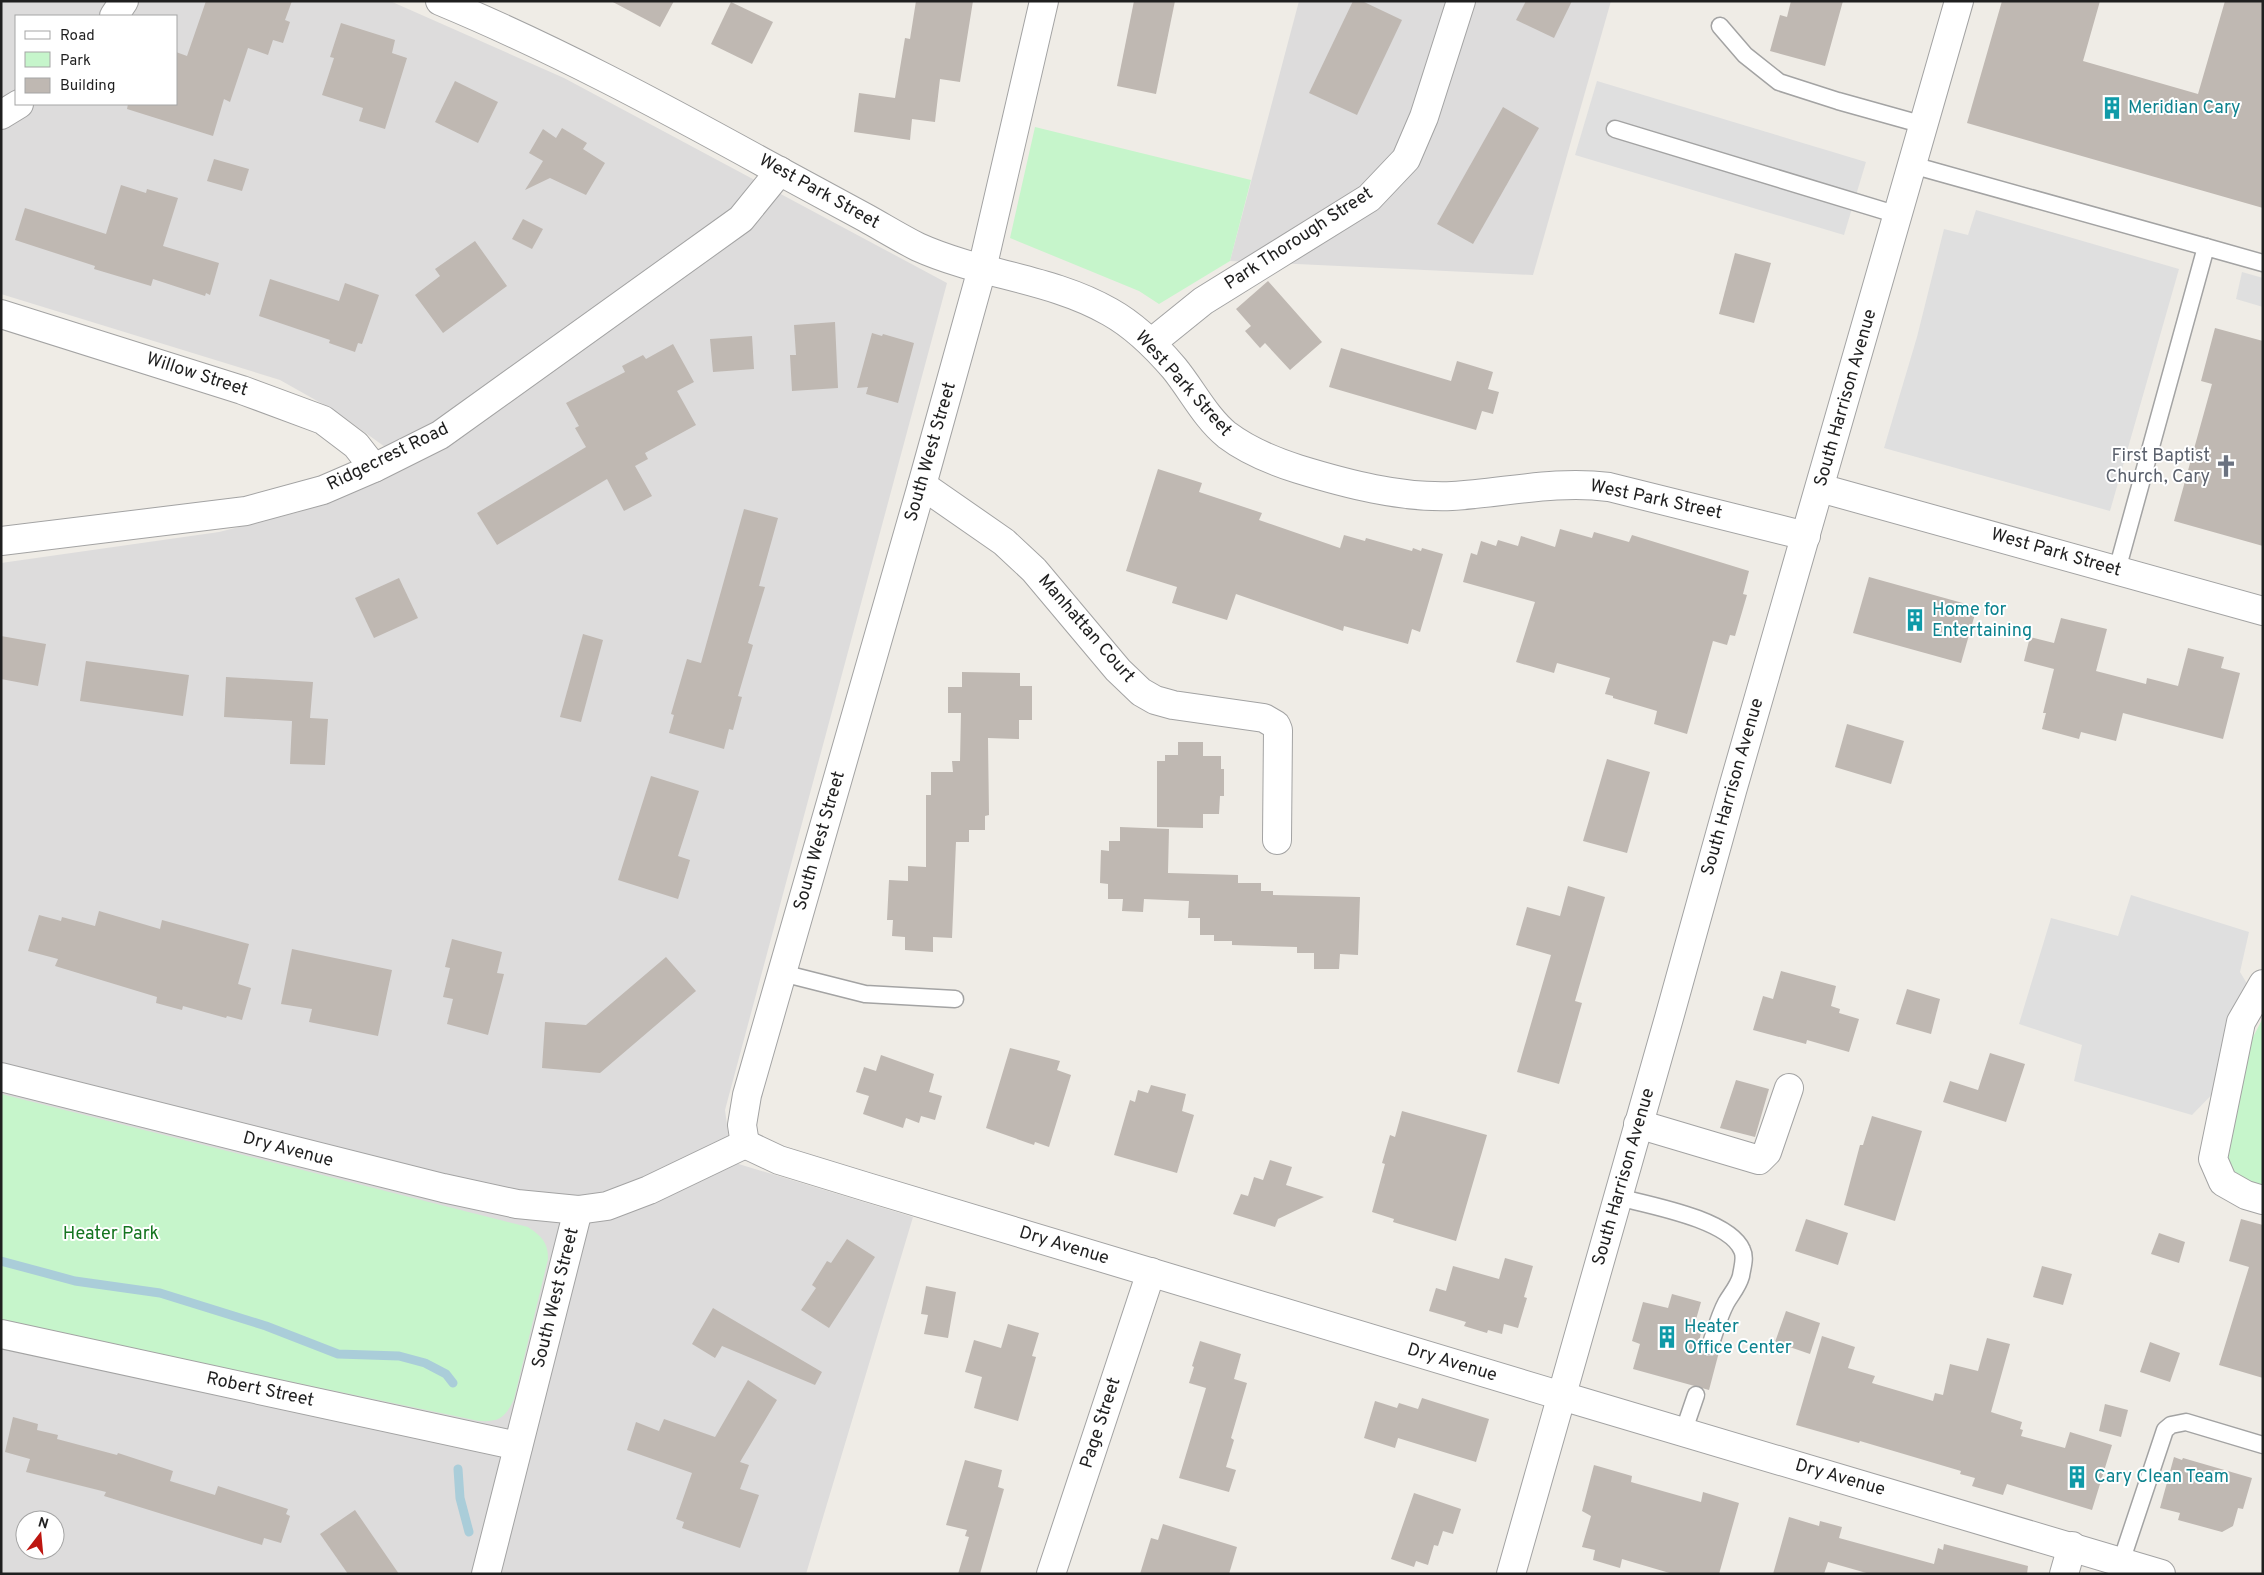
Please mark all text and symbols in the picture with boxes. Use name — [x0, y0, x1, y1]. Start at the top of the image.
legend — [15, 15, 178, 105]
text: Road — [60, 27, 95, 46]
text: Park — [60, 52, 91, 71]
text: Building — [60, 77, 115, 96]
building icon: Meridian Cary — [2099, 95, 2125, 121]
place label: Meridian Cary — [2128, 97, 2241, 120]
street label: West Park Street — [755, 149, 883, 235]
street label: Park Thorough Street — [1221, 182, 1377, 296]
street label: South Harrison Avenue — [1810, 307, 1882, 489]
street label: West Park Street — [1129, 326, 1237, 442]
street label: Willow Street — [143, 348, 251, 402]
street label: South West Street — [900, 380, 962, 524]
street label: Ridgecrest Road — [323, 418, 453, 496]
place label: First Baptist Church, Cary — [2106, 445, 2210, 489]
church icon: First Baptist Church, Cary — [2213, 453, 2239, 479]
street label: West Park Street — [1588, 475, 1724, 525]
street label: West Park Street — [1988, 523, 2124, 583]
street label: Manhattan Court — [1033, 570, 1139, 688]
place label: Home for Entertaining — [1932, 599, 2032, 643]
building icon: Home for Entertaining — [1902, 607, 1928, 633]
street label: South Harrison Avenue — [1697, 696, 1769, 878]
street label: South West Street — [789, 769, 851, 913]
street label: South Harrison Avenue — [1588, 1086, 1660, 1268]
street label: Dry Avenue — [240, 1127, 336, 1173]
street label: Dry Avenue — [1016, 1221, 1112, 1271]
park label: Heater Park — [63, 1223, 159, 1246]
street label: South West Street — [527, 1225, 585, 1371]
place label: Heater Office Center — [1684, 1316, 1792, 1360]
building icon: Heater Office Center — [1654, 1324, 1680, 1350]
street label: Dry Avenue — [1404, 1338, 1500, 1388]
street label: Robert Street — [204, 1367, 316, 1413]
street label: Page Street — [1076, 1375, 1126, 1471]
street label: Dry Avenue — [1792, 1454, 1888, 1502]
building icon: Cary Clean Team — [2064, 1464, 2090, 1490]
place label: Cary Clean Team — [2094, 1466, 2229, 1489]
north arrow — [15, 1510, 65, 1560]
text: N — [36, 1514, 50, 1534]

